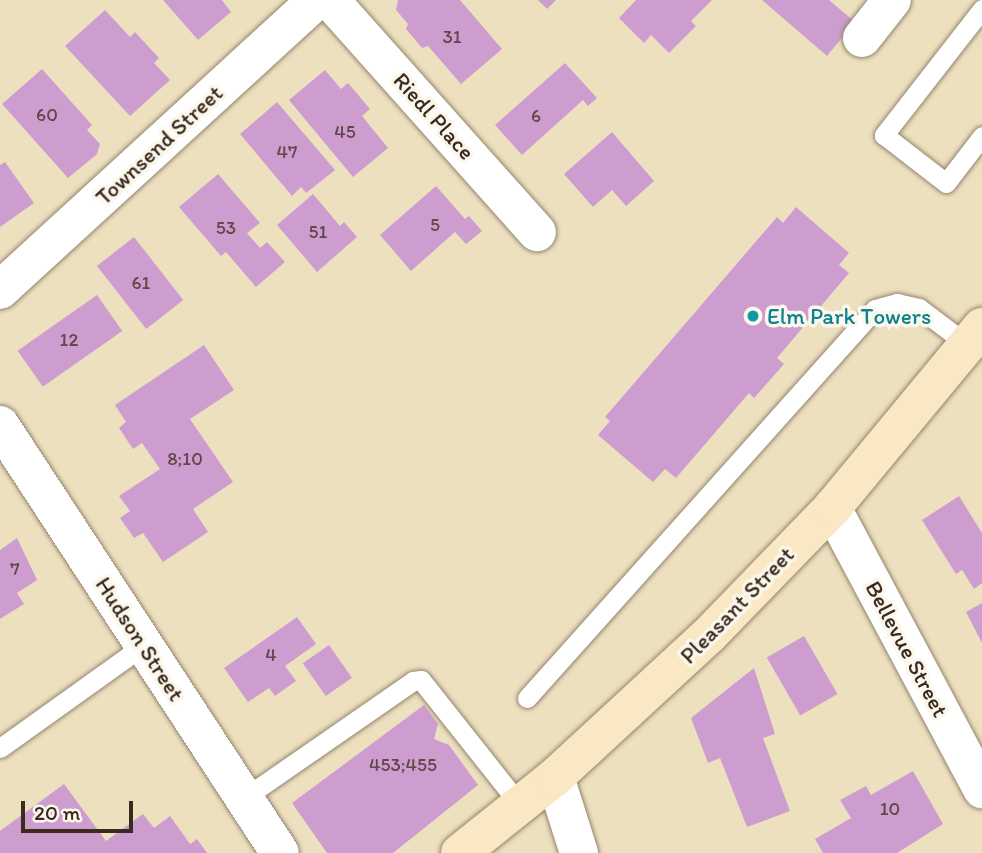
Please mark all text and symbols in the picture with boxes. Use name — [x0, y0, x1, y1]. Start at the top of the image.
house number: 31 — [442, 26, 462, 48]
street label: Riedl Place — [388, 67, 480, 165]
street label: Townsend Street — [90, 79, 228, 211]
house number: 60 — [36, 104, 58, 126]
house number: 6 — [531, 105, 541, 127]
house number: 45 — [334, 121, 356, 143]
house number: 47 — [277, 141, 297, 163]
house number: 5 — [430, 214, 440, 236]
house number: 53 — [216, 217, 236, 239]
house number: 51 — [309, 221, 327, 243]
house number: 61 — [132, 272, 150, 294]
place label: Elm Park Towers — [767, 302, 928, 330]
marker: Elm Park Towers — [745, 308, 761, 324]
house number: 12 — [60, 329, 78, 351]
house number: 8;10 — [167, 448, 203, 470]
street label: Pleasant Street — [674, 541, 800, 669]
house number: 7 — [10, 558, 20, 580]
street label: Hudson Street — [90, 572, 190, 706]
street label: Bellevue Street — [860, 576, 954, 722]
house number: 4 — [265, 644, 277, 666]
house number: 453;455 — [369, 754, 437, 776]
scale bar — [24, 786, 136, 830]
house number: 10 — [880, 798, 900, 820]
text: 20 m — [34, 800, 80, 825]

